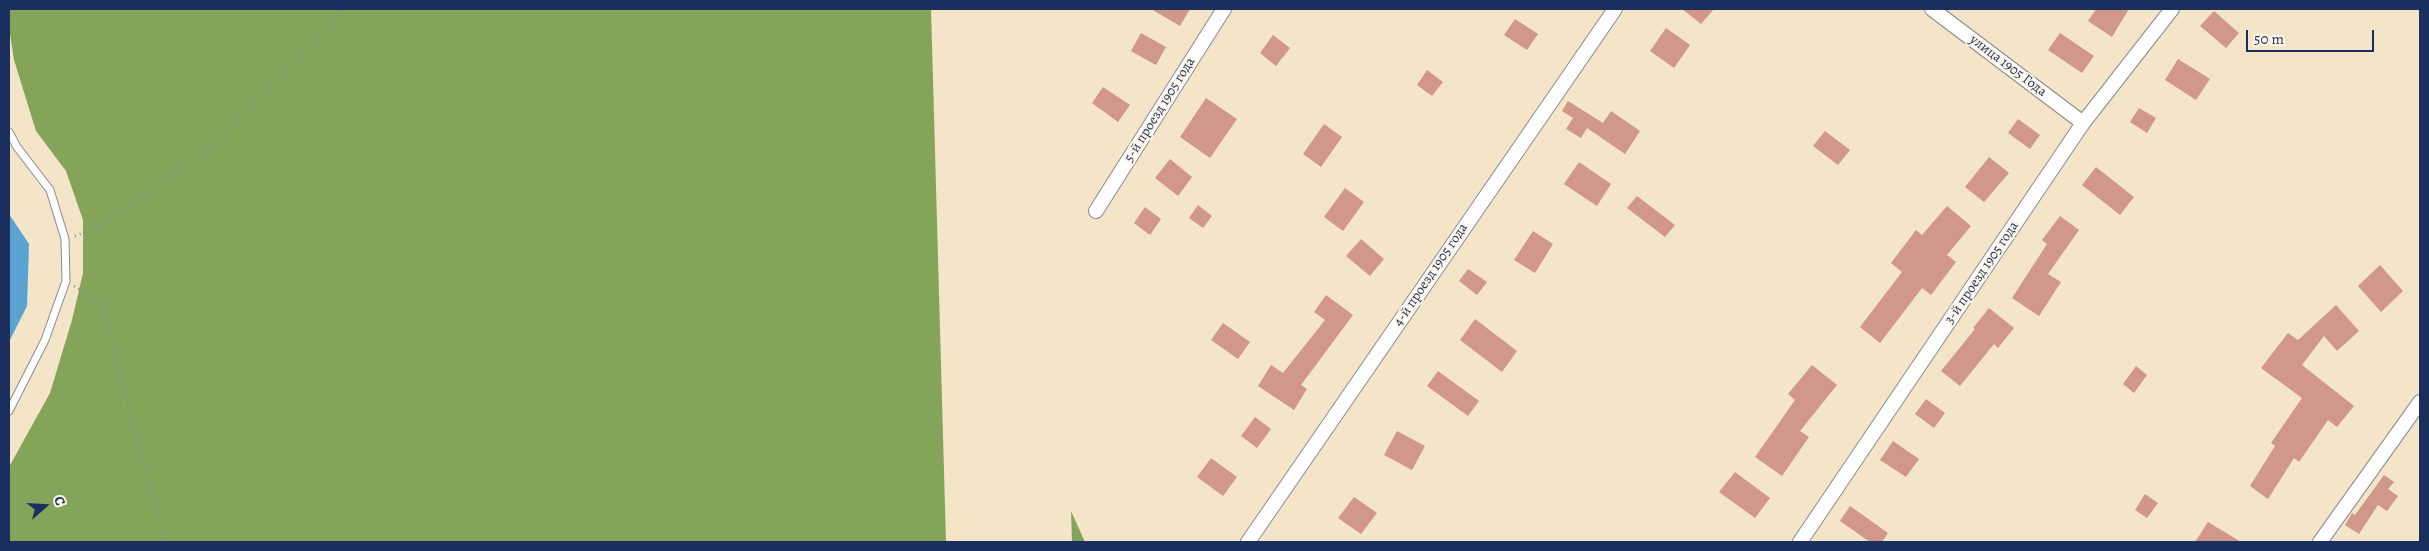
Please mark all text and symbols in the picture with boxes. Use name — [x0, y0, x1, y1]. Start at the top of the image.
scale bar — [2249, 20, 2376, 52]
text: 50 m — [2254, 29, 2284, 49]
street label: улица 1905 Года — [1966, 32, 2050, 100]
street label: 5-й проезд 1905 года — [1121, 54, 1199, 166]
street label: 3-й проезд 1905 года — [1941, 218, 2023, 328]
street label: 4-й проезд 1905 года — [1390, 220, 1472, 330]
north arrow — [20, 481, 70, 531]
text: С — [49, 494, 70, 508]

